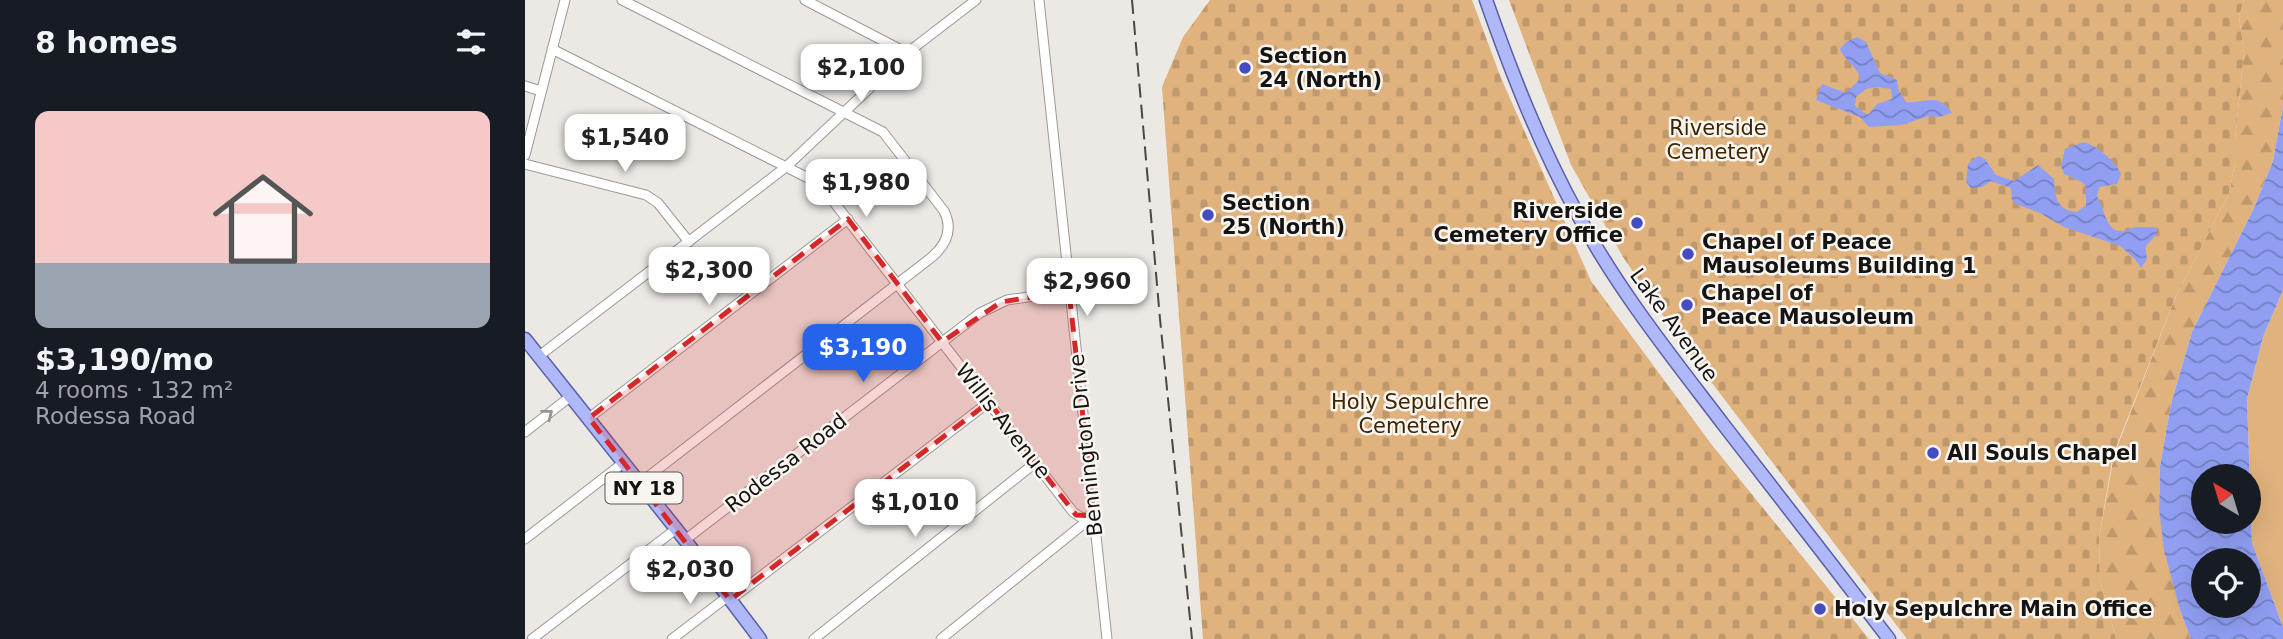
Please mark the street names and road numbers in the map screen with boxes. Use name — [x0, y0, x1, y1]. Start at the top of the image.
street label: Lake Avenue — [1625, 264, 1723, 386]
street label: Bennington Drive — [1064, 353, 1108, 537]
street label: Willis Avenue — [951, 359, 1055, 483]
street label: Rodessa Road — [721, 408, 851, 518]
road number: NY 18 — [605, 472, 683, 503]

